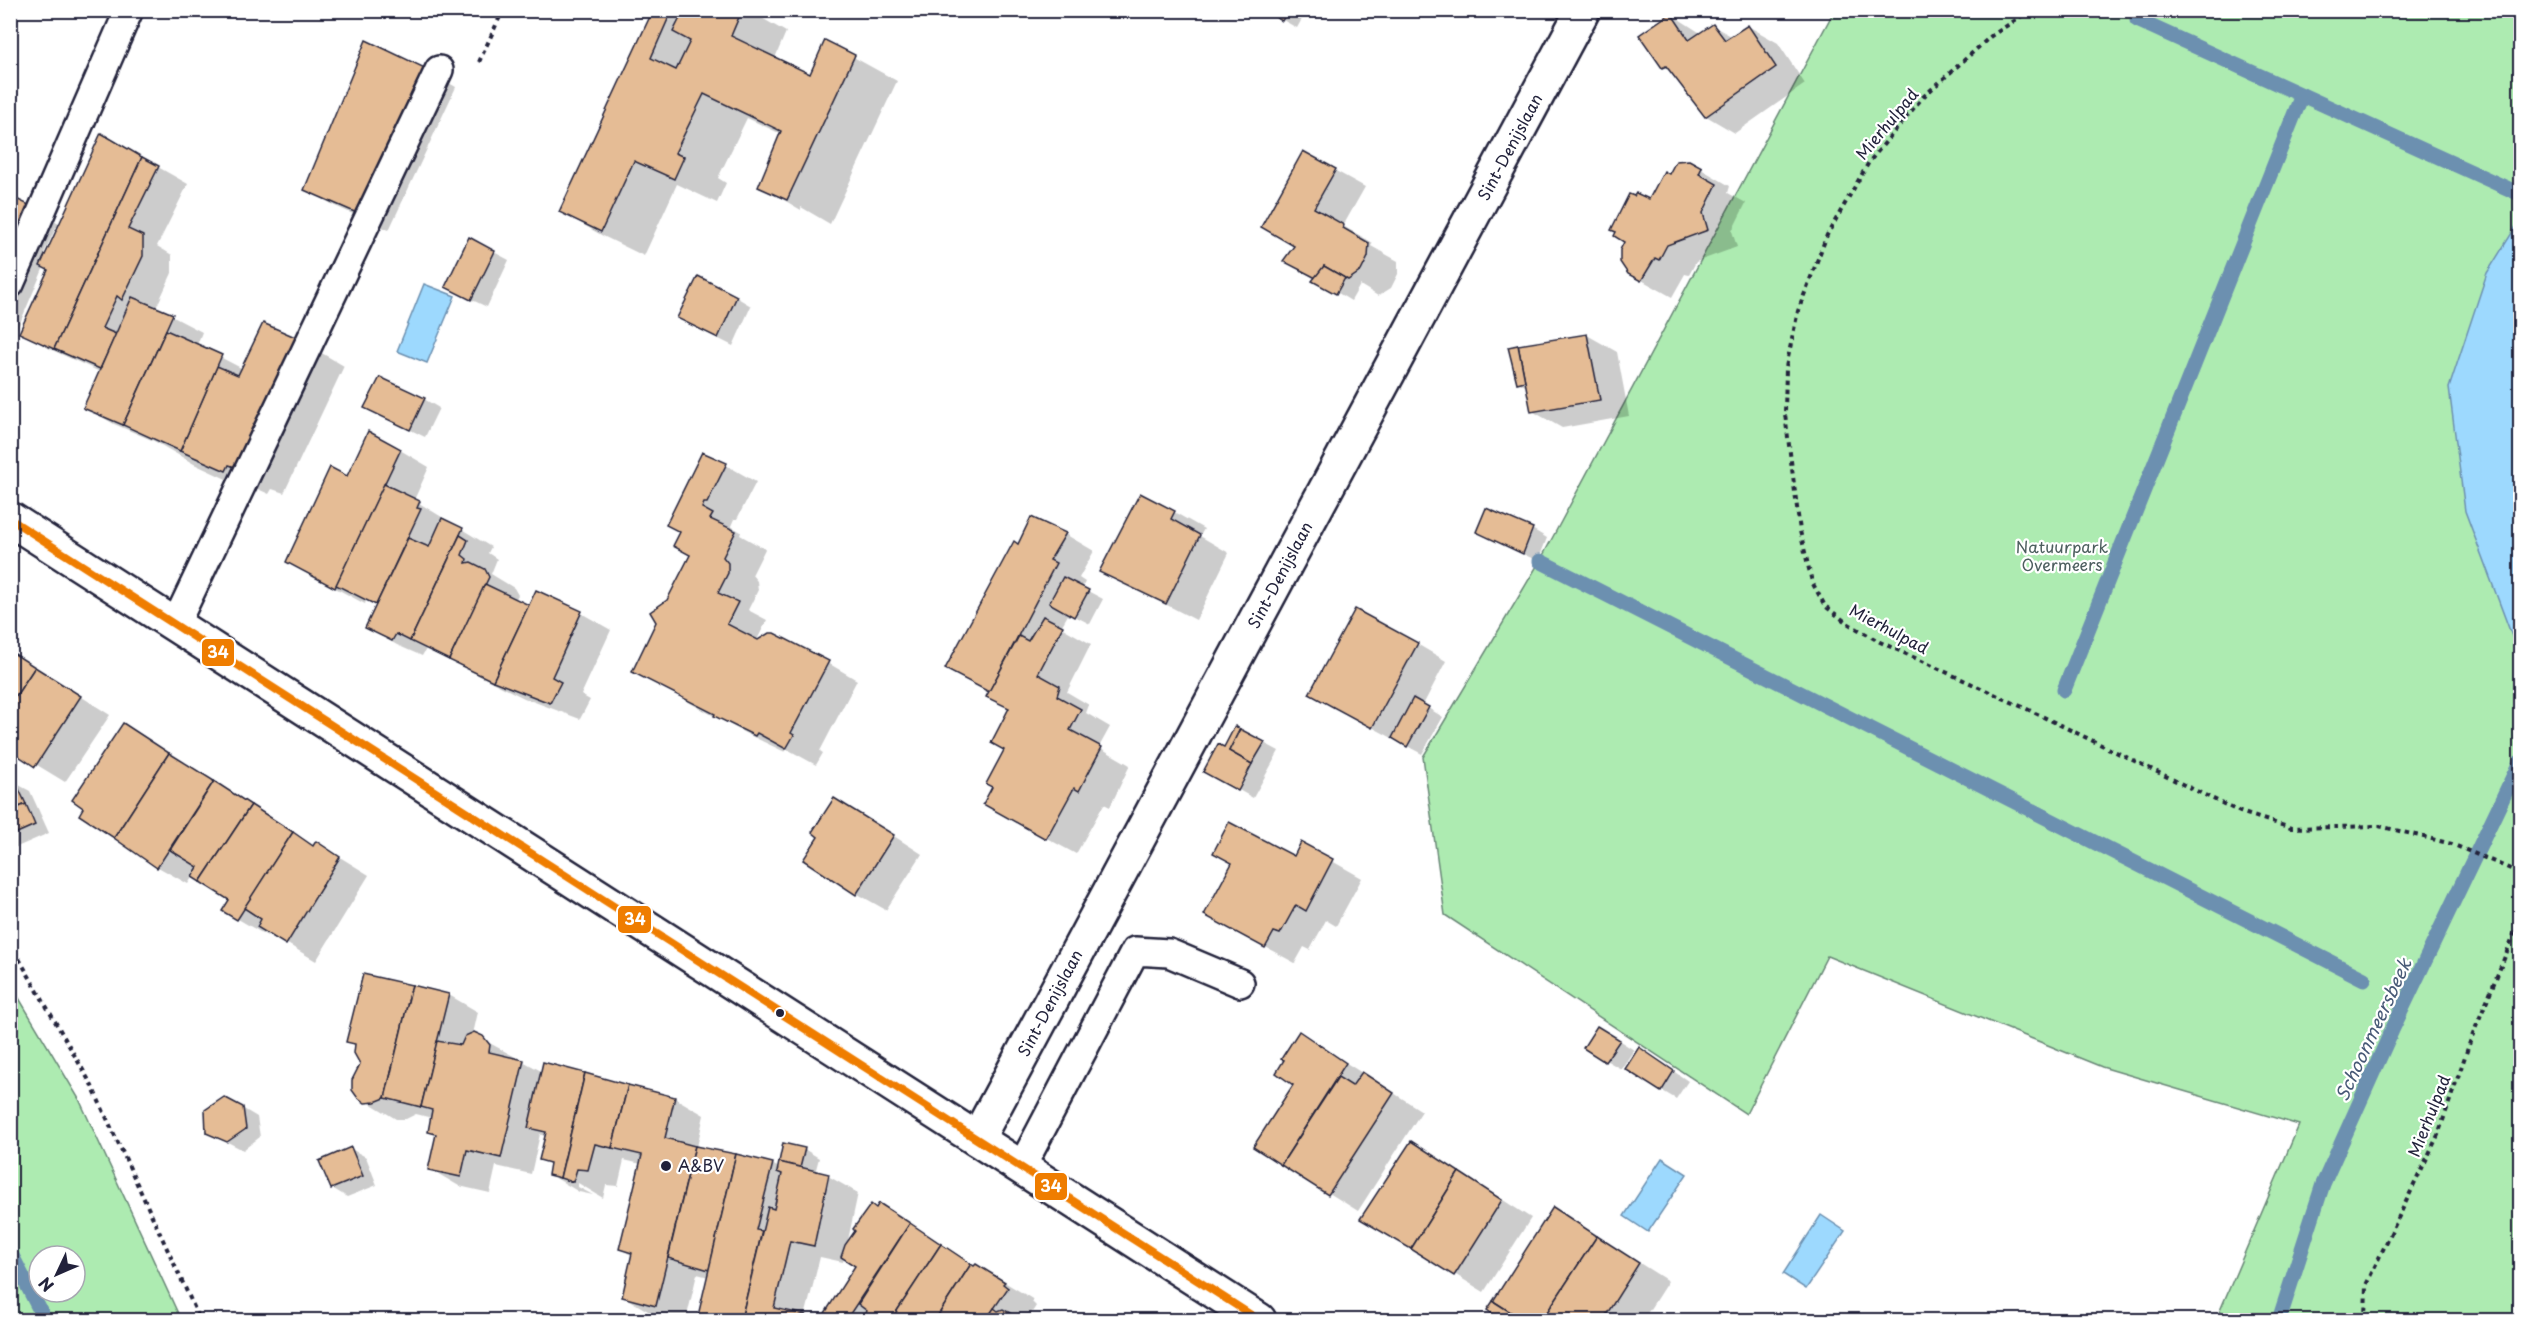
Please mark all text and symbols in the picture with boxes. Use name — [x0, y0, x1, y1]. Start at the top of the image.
street label: Mierhulpad — [1849, 82, 1923, 164]
street label: Sint-Denijslaan — [1471, 89, 1547, 204]
street label: Sint-Denijslaan — [1241, 517, 1317, 632]
park label: Natuurpark Overmeers — [2016, 534, 2108, 576]
street label: Mierhulpad — [1846, 597, 1933, 659]
line badge: 34 — [201, 638, 235, 667]
text: 34 — [207, 639, 229, 663]
line badge: 34 — [617, 905, 652, 934]
text: 34 — [624, 906, 646, 930]
street label: Sint-Denijslaan — [1011, 945, 1087, 1060]
water label: Schoonmeersbeek — [2328, 952, 2418, 1105]
unlabelled marker — [774, 1007, 786, 1019]
street label: Mierhulpad — [2401, 1071, 2455, 1160]
place label: A&BV — [678, 1153, 724, 1177]
marker: A&BV — [659, 1159, 673, 1173]
line badge: 34 — [1034, 1172, 1068, 1201]
text: 34 — [1040, 1173, 1062, 1197]
north arrow — [27, 1244, 87, 1304]
text: N — [32, 1272, 59, 1298]

